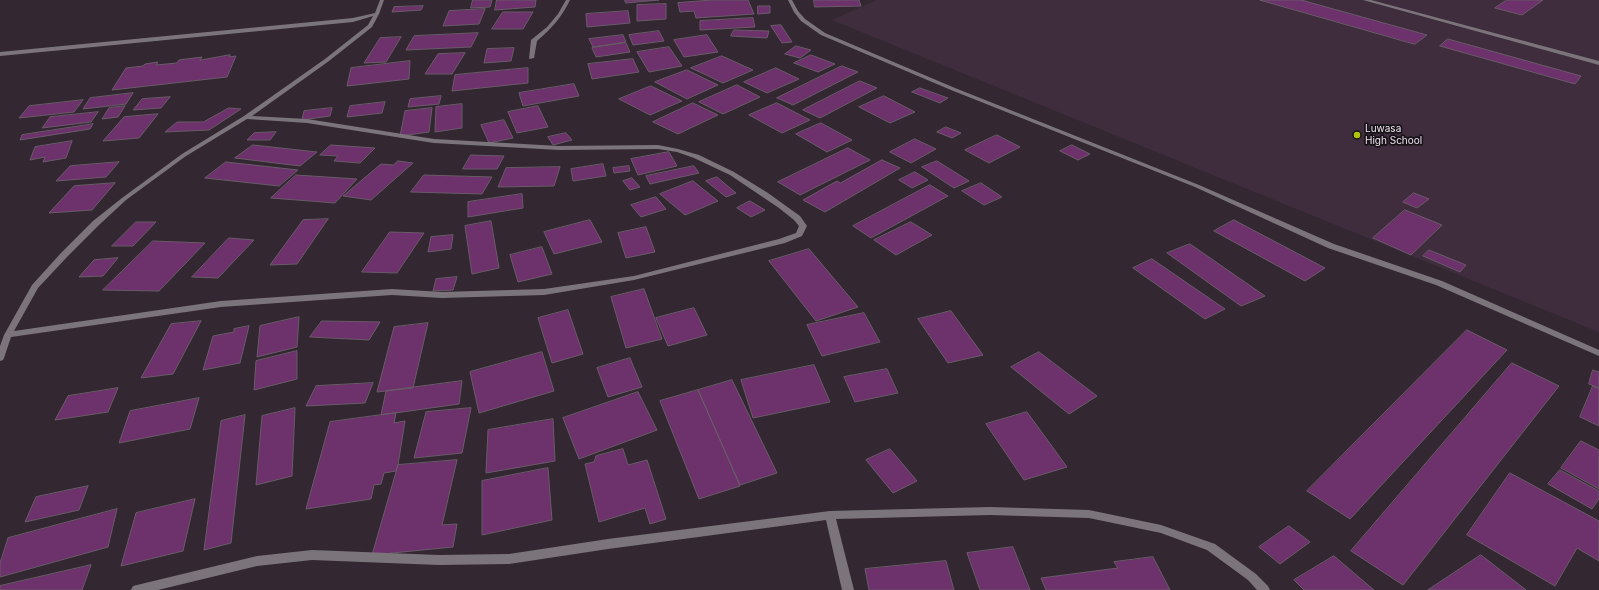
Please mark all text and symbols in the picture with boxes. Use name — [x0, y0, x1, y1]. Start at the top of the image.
place label: Luwasa High School — [1365, 123, 1422, 146]
marker: Luwasa High School — [1352, 130, 1362, 140]

